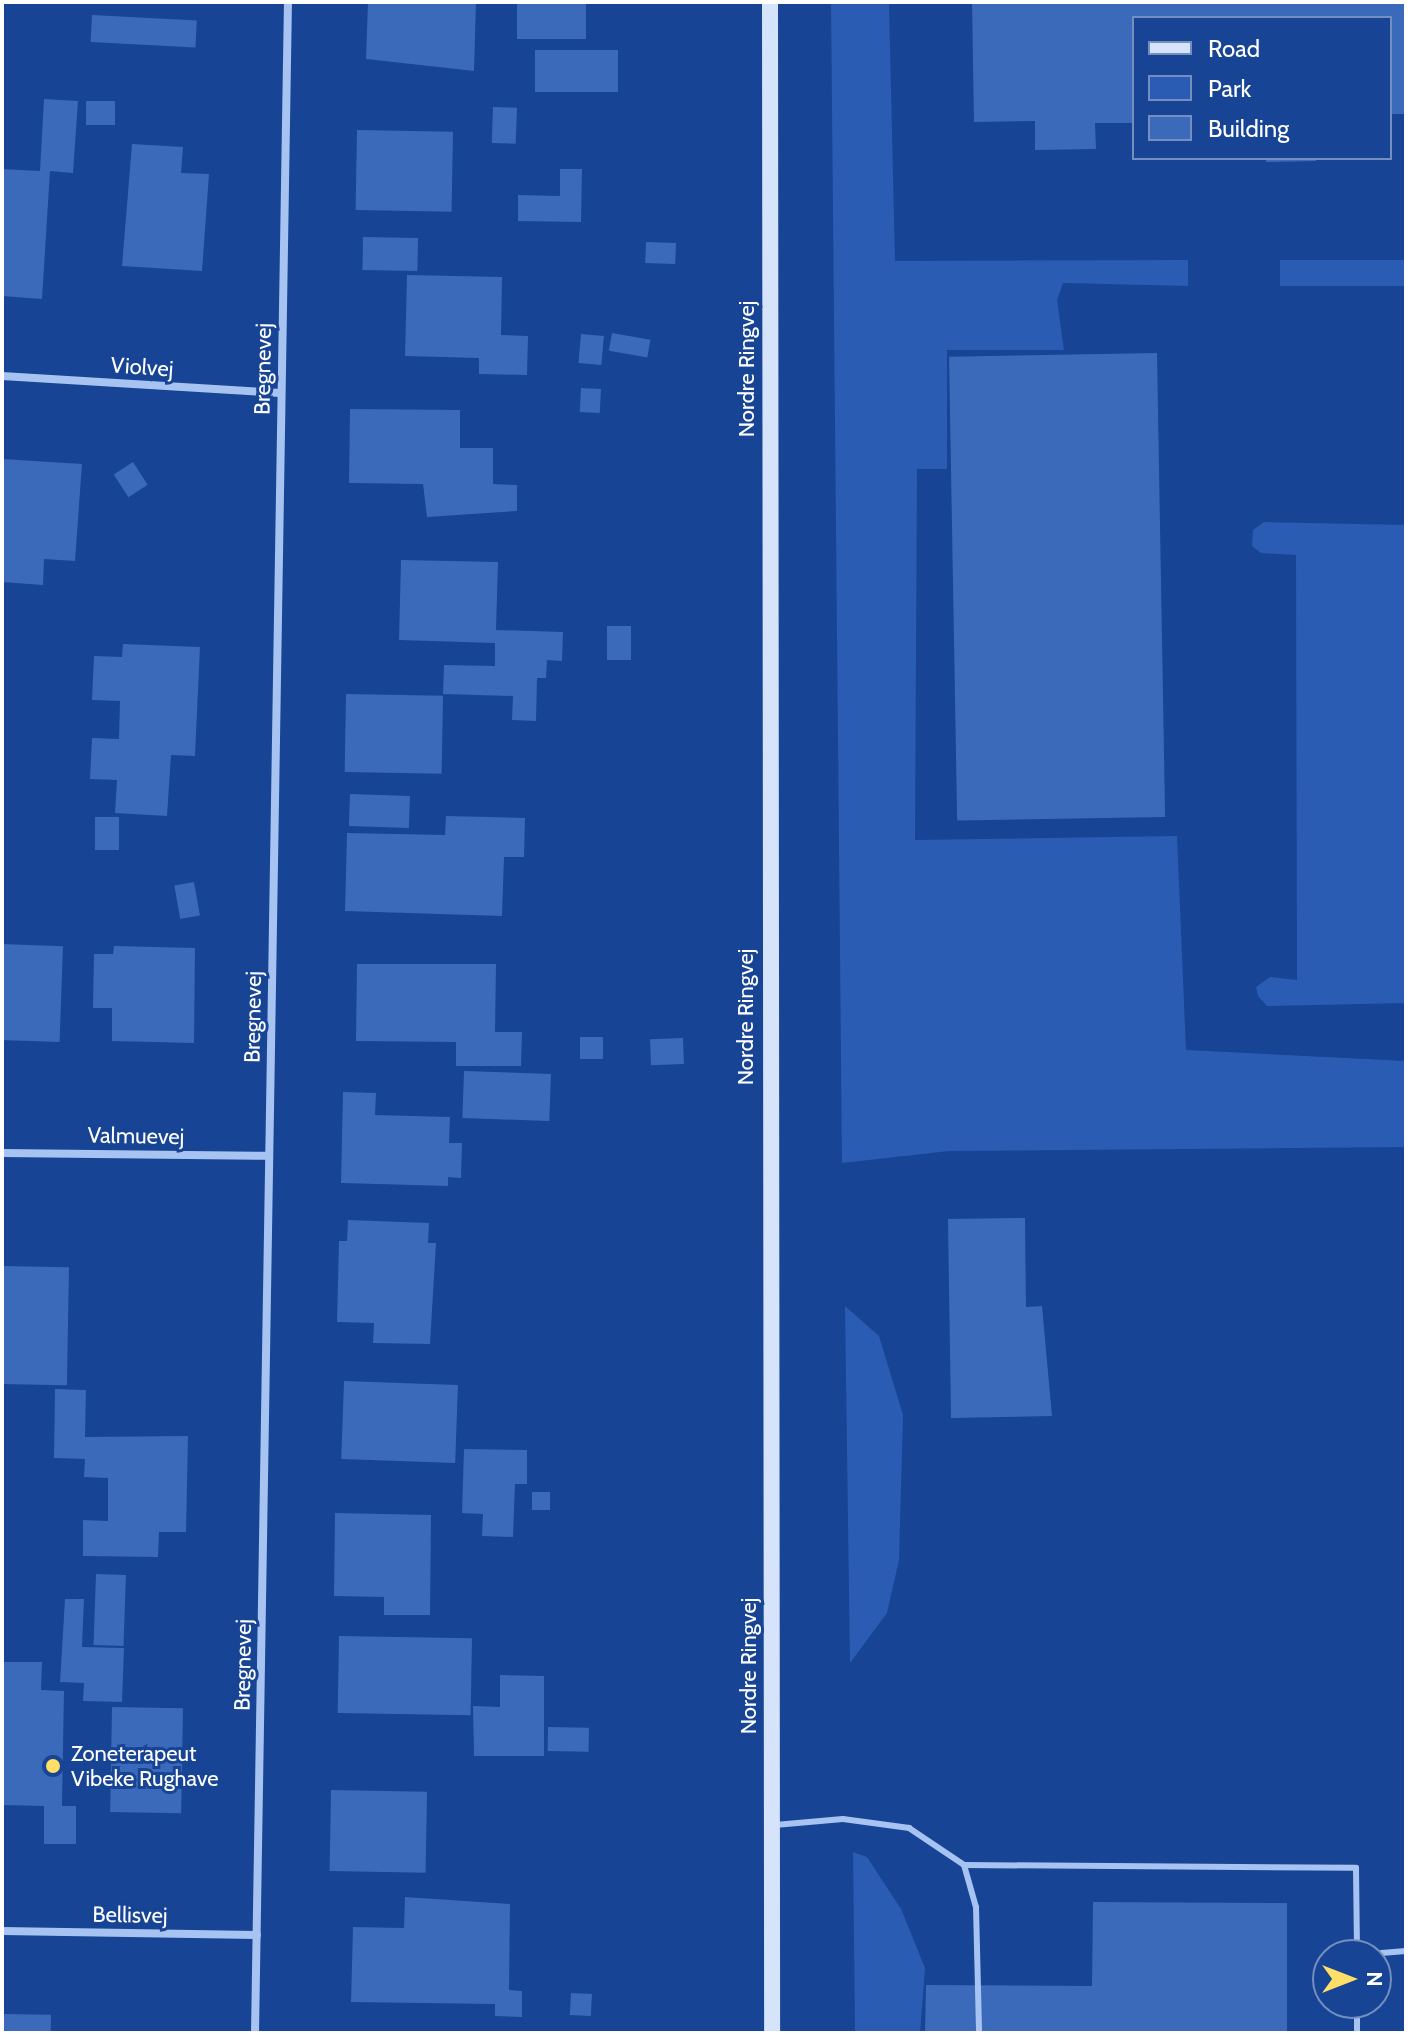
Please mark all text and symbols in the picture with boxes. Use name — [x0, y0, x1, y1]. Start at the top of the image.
legend — [1132, 16, 1392, 160]
text: Road — [1208, 34, 1260, 63]
text: Park — [1208, 74, 1251, 103]
text: Building — [1208, 114, 1289, 143]
street label: Nordre Ringvej — [734, 301, 760, 437]
street label: Bregnevej — [249, 323, 277, 415]
street label: Violvej — [110, 352, 174, 382]
street label: Nordre Ringvej — [733, 949, 759, 1085]
street label: Bregnevej — [239, 971, 267, 1063]
street label: Valmuevej — [87, 1122, 185, 1150]
street label: Nordre Ringvej — [736, 1598, 762, 1734]
street label: Bregnevej — [229, 1619, 257, 1711]
place label: Zoneterapeut Vibeke Rughave — [71, 1740, 219, 1792]
marker: Zoneterapeut Vibeke Rughave — [42, 1755, 64, 1777]
street label: Bellisvej — [92, 1901, 168, 1929]
north arrow — [1312, 1939, 1392, 2019]
text: N — [1361, 1971, 1388, 1987]

